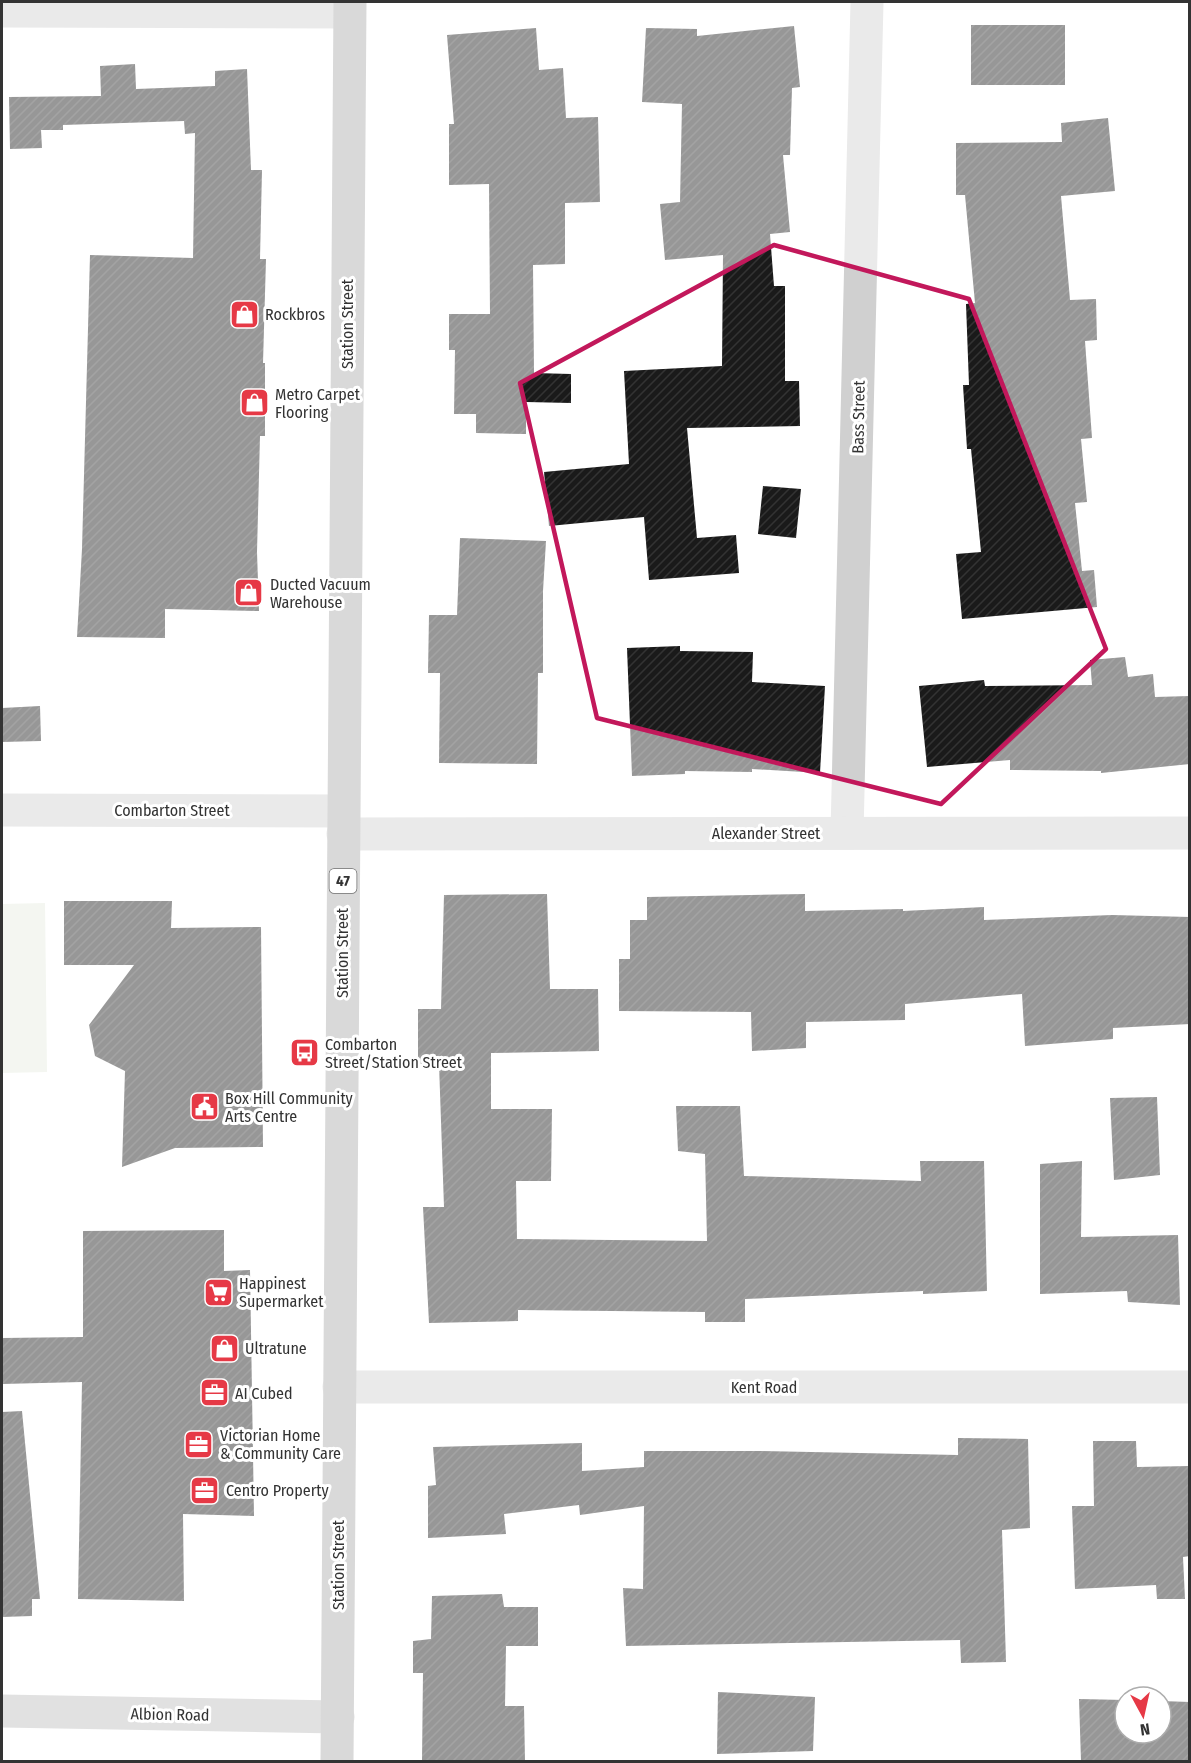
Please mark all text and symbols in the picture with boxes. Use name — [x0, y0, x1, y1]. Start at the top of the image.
street label: Station Street — [338, 278, 357, 369]
shop icon: Rockbros — [228, 298, 260, 330]
place label: Rockbros — [265, 305, 325, 324]
street label: Bass Street — [848, 380, 869, 454]
place label: Metro Carpet Flooring — [275, 385, 361, 422]
shop icon: Metro Carpet Flooring — [238, 387, 270, 419]
place label: Ducted Vacuum Warehouse — [270, 575, 371, 612]
shop icon: Ducted Vacuum Warehouse — [233, 577, 265, 609]
street label: Combarton Street — [114, 801, 230, 820]
street label: Alexander Street — [712, 824, 821, 843]
road number: 47 — [330, 869, 356, 893]
street label: Station Street — [333, 907, 352, 998]
place label: Combarton Street/Station Street — [325, 1035, 463, 1072]
bus stop icon: Combarton Street/Station Street — [288, 1037, 320, 1069]
place label: Box Hill Community Arts Centre — [225, 1089, 354, 1126]
public building icon: Box Hill Community Arts Centre — [188, 1091, 220, 1123]
place label: Happinest Supermarket — [239, 1274, 324, 1311]
supermarket icon: Happinest Supermarket — [202, 1276, 234, 1308]
shop icon: Ultratune — [208, 1332, 240, 1364]
place label: Ultratune — [245, 1339, 307, 1358]
office icon: AI Cubed — [198, 1377, 230, 1409]
street label: Kent Road — [731, 1378, 797, 1397]
place label: AI Cubed — [235, 1384, 293, 1403]
place label: Victorian Home & Community Care — [220, 1426, 341, 1463]
office icon: Victorian Home & Community Care — [183, 1428, 215, 1460]
office icon: Centro Property — [189, 1474, 221, 1506]
place label: Centro Property — [226, 1481, 329, 1500]
street label: Station Street — [329, 1519, 348, 1610]
north arrow — [1113, 1685, 1173, 1745]
street label: Albion Road — [130, 1704, 210, 1725]
text: N — [1139, 1719, 1151, 1739]

